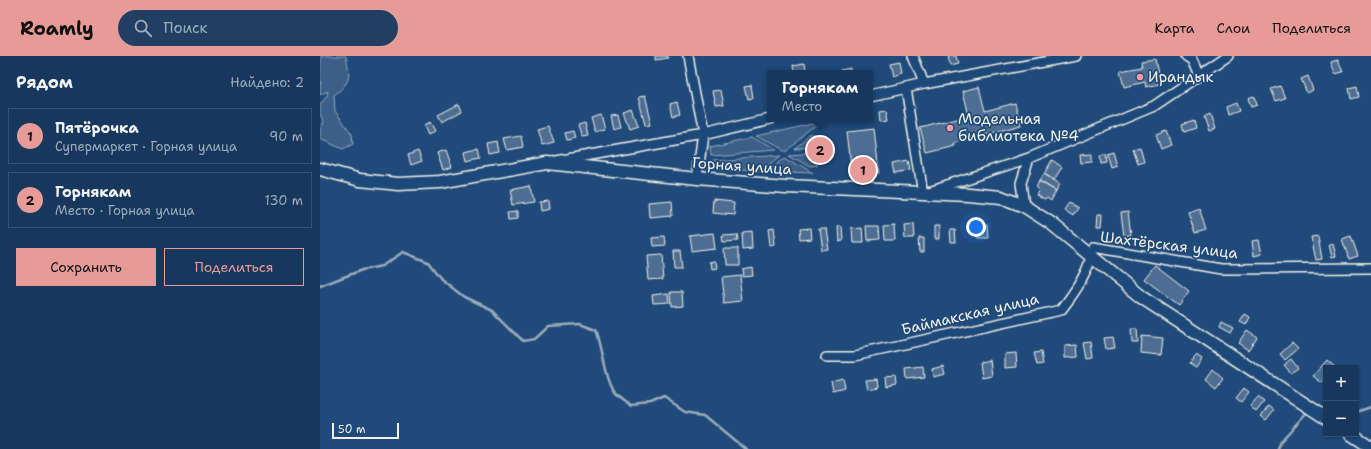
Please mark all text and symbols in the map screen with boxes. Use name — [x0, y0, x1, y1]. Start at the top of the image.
search box — [118, 10, 398, 46]
text: Roamly — [20, 16, 94, 41]
icon: search — [132, 17, 154, 39]
text: Поиск — [164, 18, 207, 38]
text: Карта — [1154, 19, 1195, 37]
text: Слои — [1217, 19, 1250, 37]
text: Поделиться — [1272, 19, 1351, 37]
place label: Ирандык — [1148, 67, 1214, 87]
popup — [767, 70, 873, 122]
text: Рядом — [16, 71, 73, 93]
marker: Ирандык — [1135, 72, 1145, 82]
text: Найдено: 2 — [230, 74, 304, 91]
text: Горнякам — [782, 78, 858, 98]
text: Место — [782, 98, 822, 115]
place label: Модельная библиотека №4 — [958, 109, 1079, 146]
text: Пятёрочка — [55, 118, 139, 138]
marker: Модельная библиотека №4 — [945, 123, 955, 133]
text: 1 — [27, 128, 33, 145]
text: 90 m — [269, 128, 303, 145]
pin: 2 — [807, 135, 833, 165]
text: Супермаркет · Горная улица — [55, 138, 237, 155]
street label: Горная улица — [691, 153, 793, 180]
pin: 1 — [850, 155, 876, 185]
text: Горнякам — [55, 182, 131, 202]
text: 2 — [25, 192, 35, 209]
text: 130 m — [265, 192, 303, 209]
text: Место · Горная улица — [55, 202, 195, 219]
your location — [966, 217, 986, 237]
street label: Шахтёрская улица — [1099, 227, 1240, 263]
button: Сохранить — [16, 248, 156, 286]
button: Поделиться — [164, 248, 304, 286]
street label: Баймакская улица — [899, 288, 1041, 340]
map controls — [1323, 365, 1359, 437]
button: + — [1323, 365, 1359, 401]
button: − — [1323, 401, 1359, 437]
scale bar — [332, 421, 399, 440]
text: 50 m — [338, 422, 366, 437]

